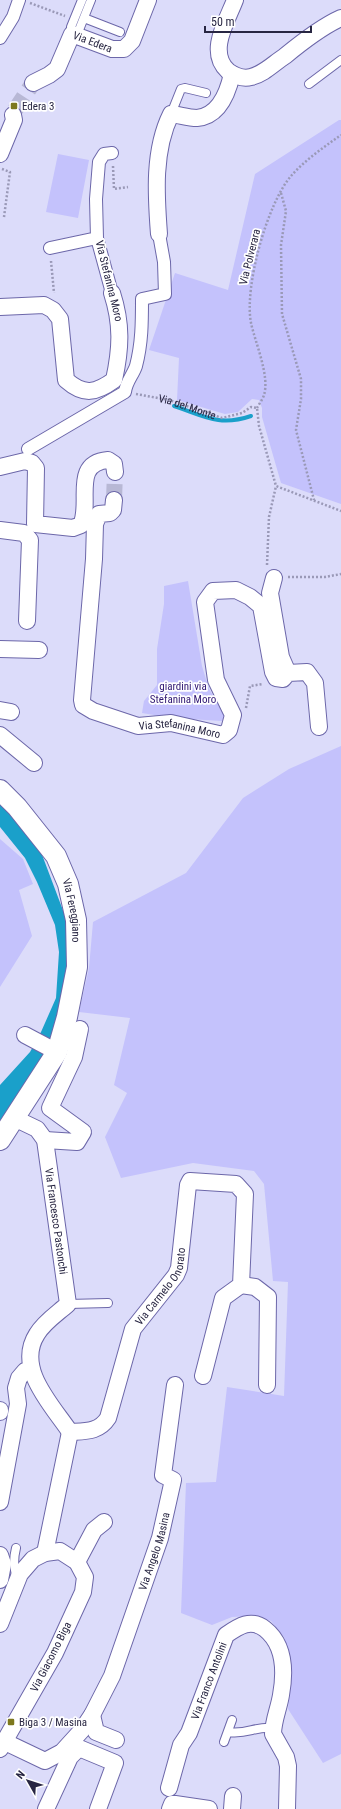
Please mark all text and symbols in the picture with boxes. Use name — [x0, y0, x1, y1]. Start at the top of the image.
scale bar — [205, 8, 311, 34]
text: 50 m — [211, 15, 235, 29]
street label: Via Edera — [71, 28, 114, 55]
place label: Edera 3 — [22, 100, 54, 113]
marker: Edera 3 — [9, 101, 19, 111]
street label: Via Polverara — [237, 228, 263, 286]
street label: Via Stefanina Moro — [93, 239, 125, 323]
street label: Via del Monte — [158, 392, 218, 422]
park label: giardini via Stefanina Moro — [150, 680, 217, 706]
street label: Via Stefanina Moro — [138, 716, 222, 741]
street label: Via Fereggiano — [60, 876, 83, 943]
street label: Via Francesco Pastonchi — [42, 1167, 70, 1275]
street label: Via Carmelo Onorato — [132, 1247, 188, 1328]
street label: Via Angelo Masina — [136, 1511, 172, 1592]
street label: Via Giacomo Biga — [28, 1620, 74, 1694]
street label: Via Franco Antolini — [188, 1640, 229, 1721]
place label: Biga 3 / Masina — [19, 1716, 87, 1729]
marker: Biga 3 / Masina — [6, 1717, 16, 1727]
north arrow — [8, 1761, 48, 1801]
text: N — [13, 1768, 28, 1782]

